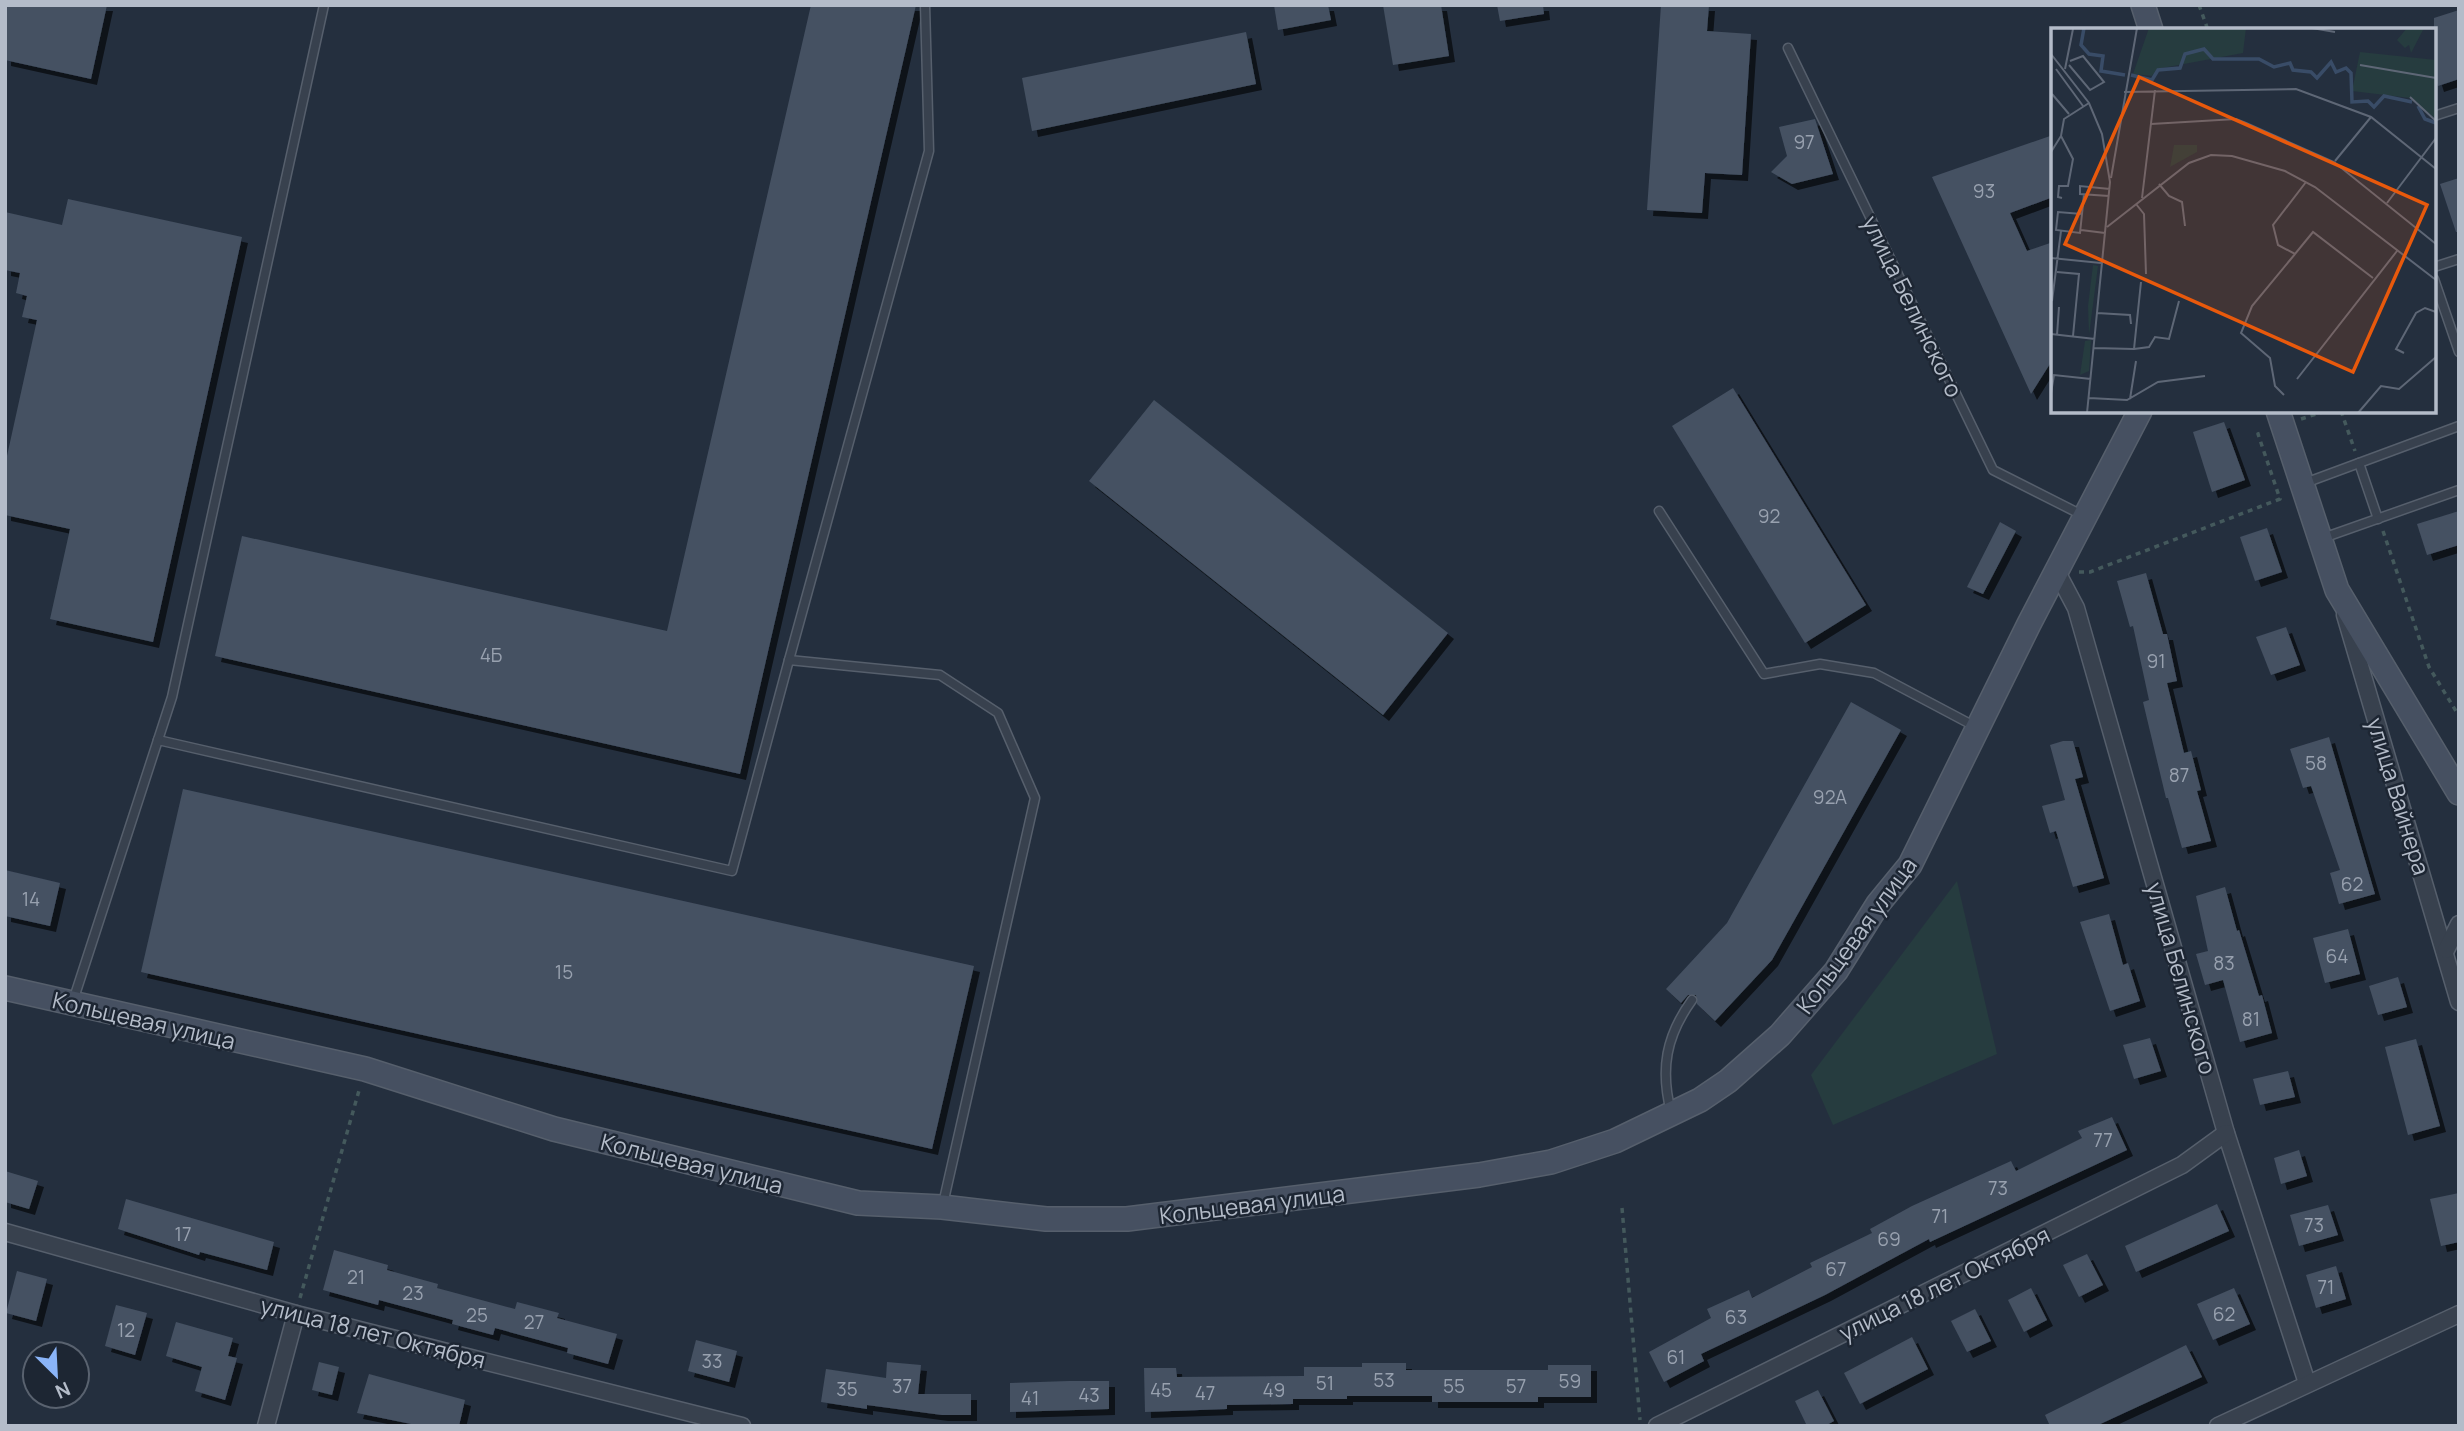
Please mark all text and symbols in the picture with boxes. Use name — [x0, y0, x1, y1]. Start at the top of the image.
inset map — [2051, 28, 2436, 413]
house number: 97 — [1793, 129, 1815, 155]
house number: 93 — [1973, 178, 1995, 204]
street label: улица Белинского — [1855, 210, 1971, 402]
house number: 92 — [1758, 503, 1780, 529]
house number: 4Б — [480, 642, 502, 668]
house number: 91 — [2146, 648, 2166, 674]
street label: улица Вайнера — [2360, 713, 2438, 879]
house number: 58 — [2305, 750, 2327, 776]
house number: 87 — [2169, 762, 2189, 788]
house number: 92А — [1813, 784, 1847, 810]
street label: Кольцевая улица — [1788, 850, 1924, 1020]
house number: 62 — [2341, 871, 2363, 897]
street label: улица Белинского — [2139, 878, 2225, 1078]
house number: 14 — [22, 886, 40, 912]
house number: 64 — [2326, 943, 2349, 969]
house number: 83 — [2213, 950, 2235, 976]
house number: 15 — [555, 959, 573, 985]
street label: Кольцевая улица — [50, 983, 238, 1057]
house number: 81 — [2242, 1006, 2260, 1032]
street label: Кольцевая улица — [598, 1125, 786, 1201]
house number: 77 — [2093, 1127, 2113, 1153]
house number: 73 — [1988, 1175, 2008, 1201]
street label: Кольцевая улица — [1157, 1177, 1347, 1231]
house number: 71 — [1932, 1203, 1948, 1229]
house number: 73 — [2304, 1212, 2324, 1238]
street label: улица 18 лет Октября — [1833, 1218, 2055, 1348]
house number: 17 — [175, 1221, 191, 1247]
house number: 69 — [1877, 1226, 1901, 1252]
house number: 67 — [1825, 1256, 1847, 1282]
house number: 21 — [347, 1264, 365, 1290]
house number: 71 — [2318, 1274, 2334, 1300]
house number: 23 — [402, 1280, 424, 1306]
street label: улица 18 лет Октября — [257, 1289, 489, 1375]
house number: 62 — [2213, 1301, 2235, 1327]
house number: 25 — [466, 1302, 488, 1328]
house number: 63 — [1725, 1304, 1747, 1330]
house number: 27 — [524, 1309, 544, 1335]
house number: 12 — [117, 1317, 135, 1343]
north arrow — [21, 1340, 91, 1410]
house number: 61 — [1667, 1344, 1685, 1370]
house number: 33 — [701, 1348, 723, 1374]
house number: 53 — [1373, 1367, 1395, 1393]
house number: 59 — [1559, 1368, 1581, 1394]
house number: 51 — [1316, 1370, 1334, 1396]
house number: 37 — [892, 1373, 912, 1399]
house number: 55 — [1443, 1373, 1465, 1399]
house number: 57 — [1506, 1373, 1526, 1399]
text: N — [51, 1376, 74, 1405]
house number: 35 — [836, 1376, 858, 1402]
house number: 45 — [1150, 1377, 1172, 1403]
house number: 49 — [1263, 1377, 1285, 1403]
house number: 47 — [1195, 1380, 1215, 1406]
house number: 43 — [1078, 1382, 1100, 1408]
house number: 41 — [1021, 1385, 1039, 1411]

